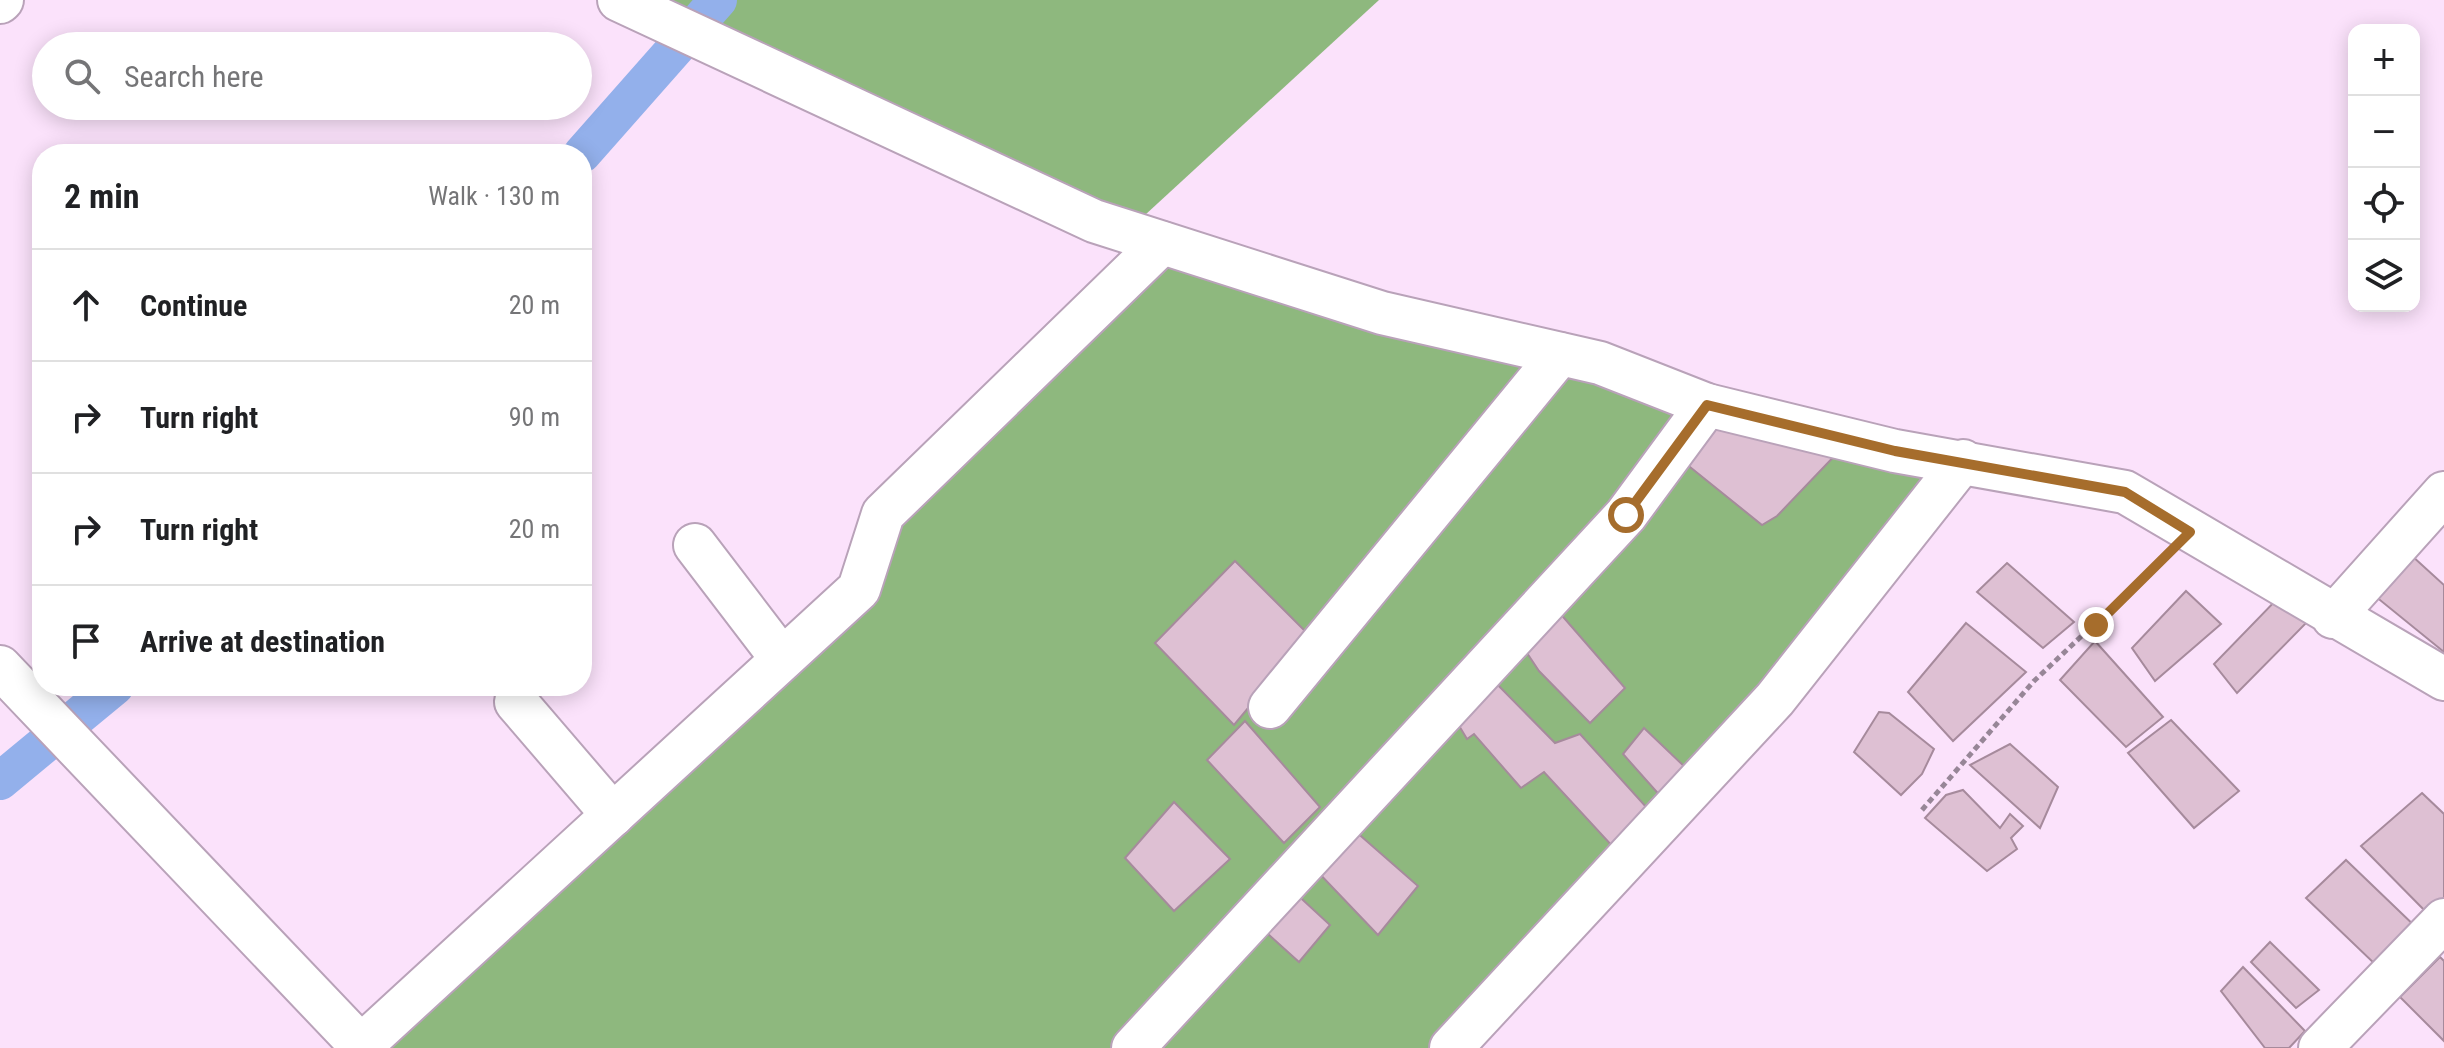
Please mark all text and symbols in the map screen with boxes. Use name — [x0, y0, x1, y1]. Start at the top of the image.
map controls — [2348, 24, 2420, 312]
button: + — [2348, 24, 2420, 96]
search box — [32, 32, 592, 120]
icon: search — [60, 54, 104, 98]
text: Search here — [124, 59, 264, 94]
button: − — [2348, 96, 2420, 168]
button: locate — [2348, 168, 2420, 240]
text: 2 min — [64, 176, 140, 216]
text: Walk · 130 m — [428, 181, 560, 211]
button: layers — [2348, 240, 2420, 312]
icon: ahead — [64, 283, 108, 327]
text: Continue — [140, 288, 247, 323]
text: 20 m — [509, 290, 560, 320]
icon: right — [64, 395, 108, 439]
text: Turn right — [140, 400, 258, 435]
text: 90 m — [509, 402, 560, 432]
route start — [1608, 497, 1644, 533]
icon: right — [64, 507, 108, 551]
text: Turn right — [140, 512, 258, 547]
text: 20 m — [509, 514, 560, 544]
route end — [2078, 607, 2114, 643]
icon: arrive — [64, 619, 108, 663]
text: Arrive at destination — [140, 624, 385, 659]

